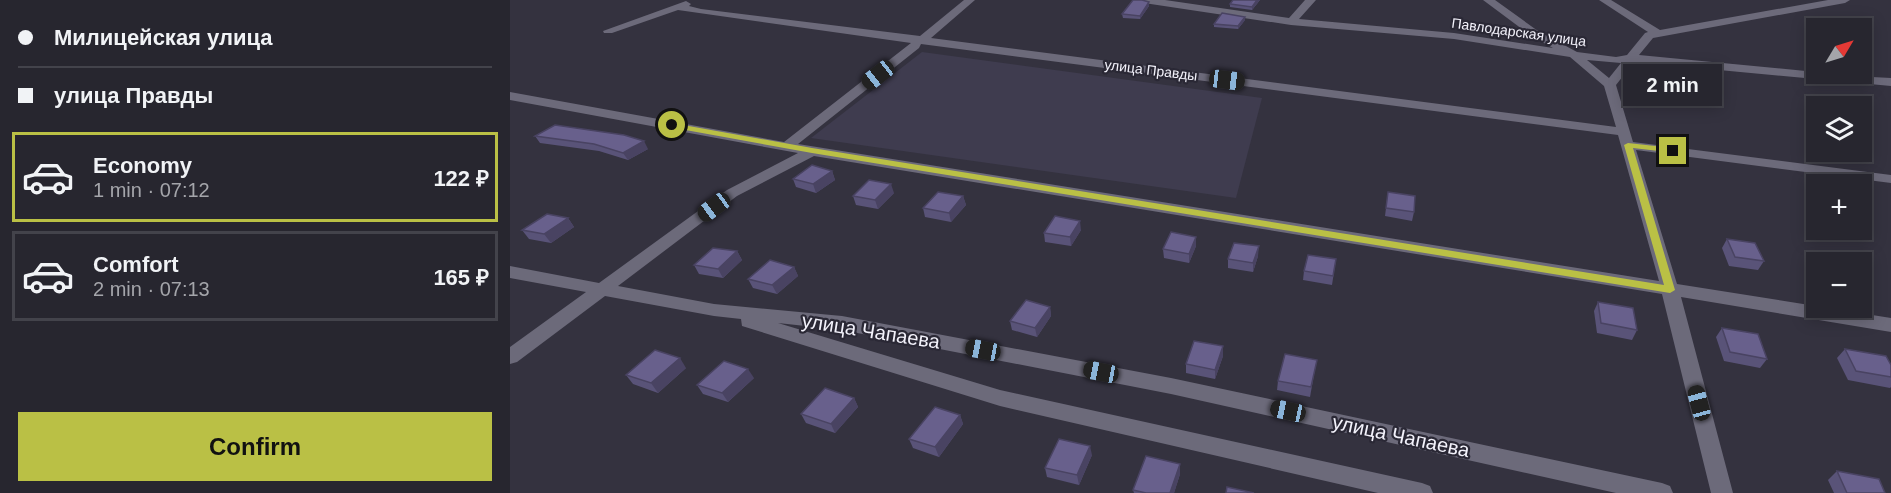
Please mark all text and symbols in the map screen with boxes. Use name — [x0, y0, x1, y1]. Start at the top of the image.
street label: Павлодарская улица — [1451, 15, 1588, 49]
north arrow — [1806, 18, 1872, 84]
map controls — [1806, 18, 1872, 318]
text: Милицейская улица — [54, 25, 273, 50]
street label: улица Правды — [1104, 56, 1198, 84]
car — [858, 57, 898, 93]
callout: 2 min — [1624, 64, 1722, 106]
car — [1208, 69, 1246, 91]
text: 2 min — [1646, 74, 1699, 96]
text: улица Правды — [54, 83, 213, 108]
button: layers — [1806, 96, 1872, 162]
route start — [658, 111, 685, 138]
route end — [1659, 137, 1686, 164]
icon: car — [21, 150, 75, 204]
text: Economy — [93, 153, 192, 178]
text: 122 ₽ — [433, 166, 489, 191]
button: + — [1806, 174, 1872, 240]
text: 1 min · 07:12 — [93, 179, 210, 201]
car — [694, 189, 734, 225]
icon: car — [21, 249, 75, 303]
text: Comfort — [93, 252, 179, 277]
button: − — [1806, 252, 1872, 318]
text: 165 ₽ — [433, 265, 489, 290]
text: 2 min · 07:13 — [93, 278, 210, 300]
street label: улица Чапаева — [800, 309, 943, 353]
car — [964, 338, 1002, 362]
car — [1082, 360, 1120, 384]
car — [1686, 383, 1712, 423]
car — [1269, 398, 1307, 424]
street label: улица Чапаева — [1330, 411, 1472, 461]
button: Confirm — [18, 412, 492, 481]

